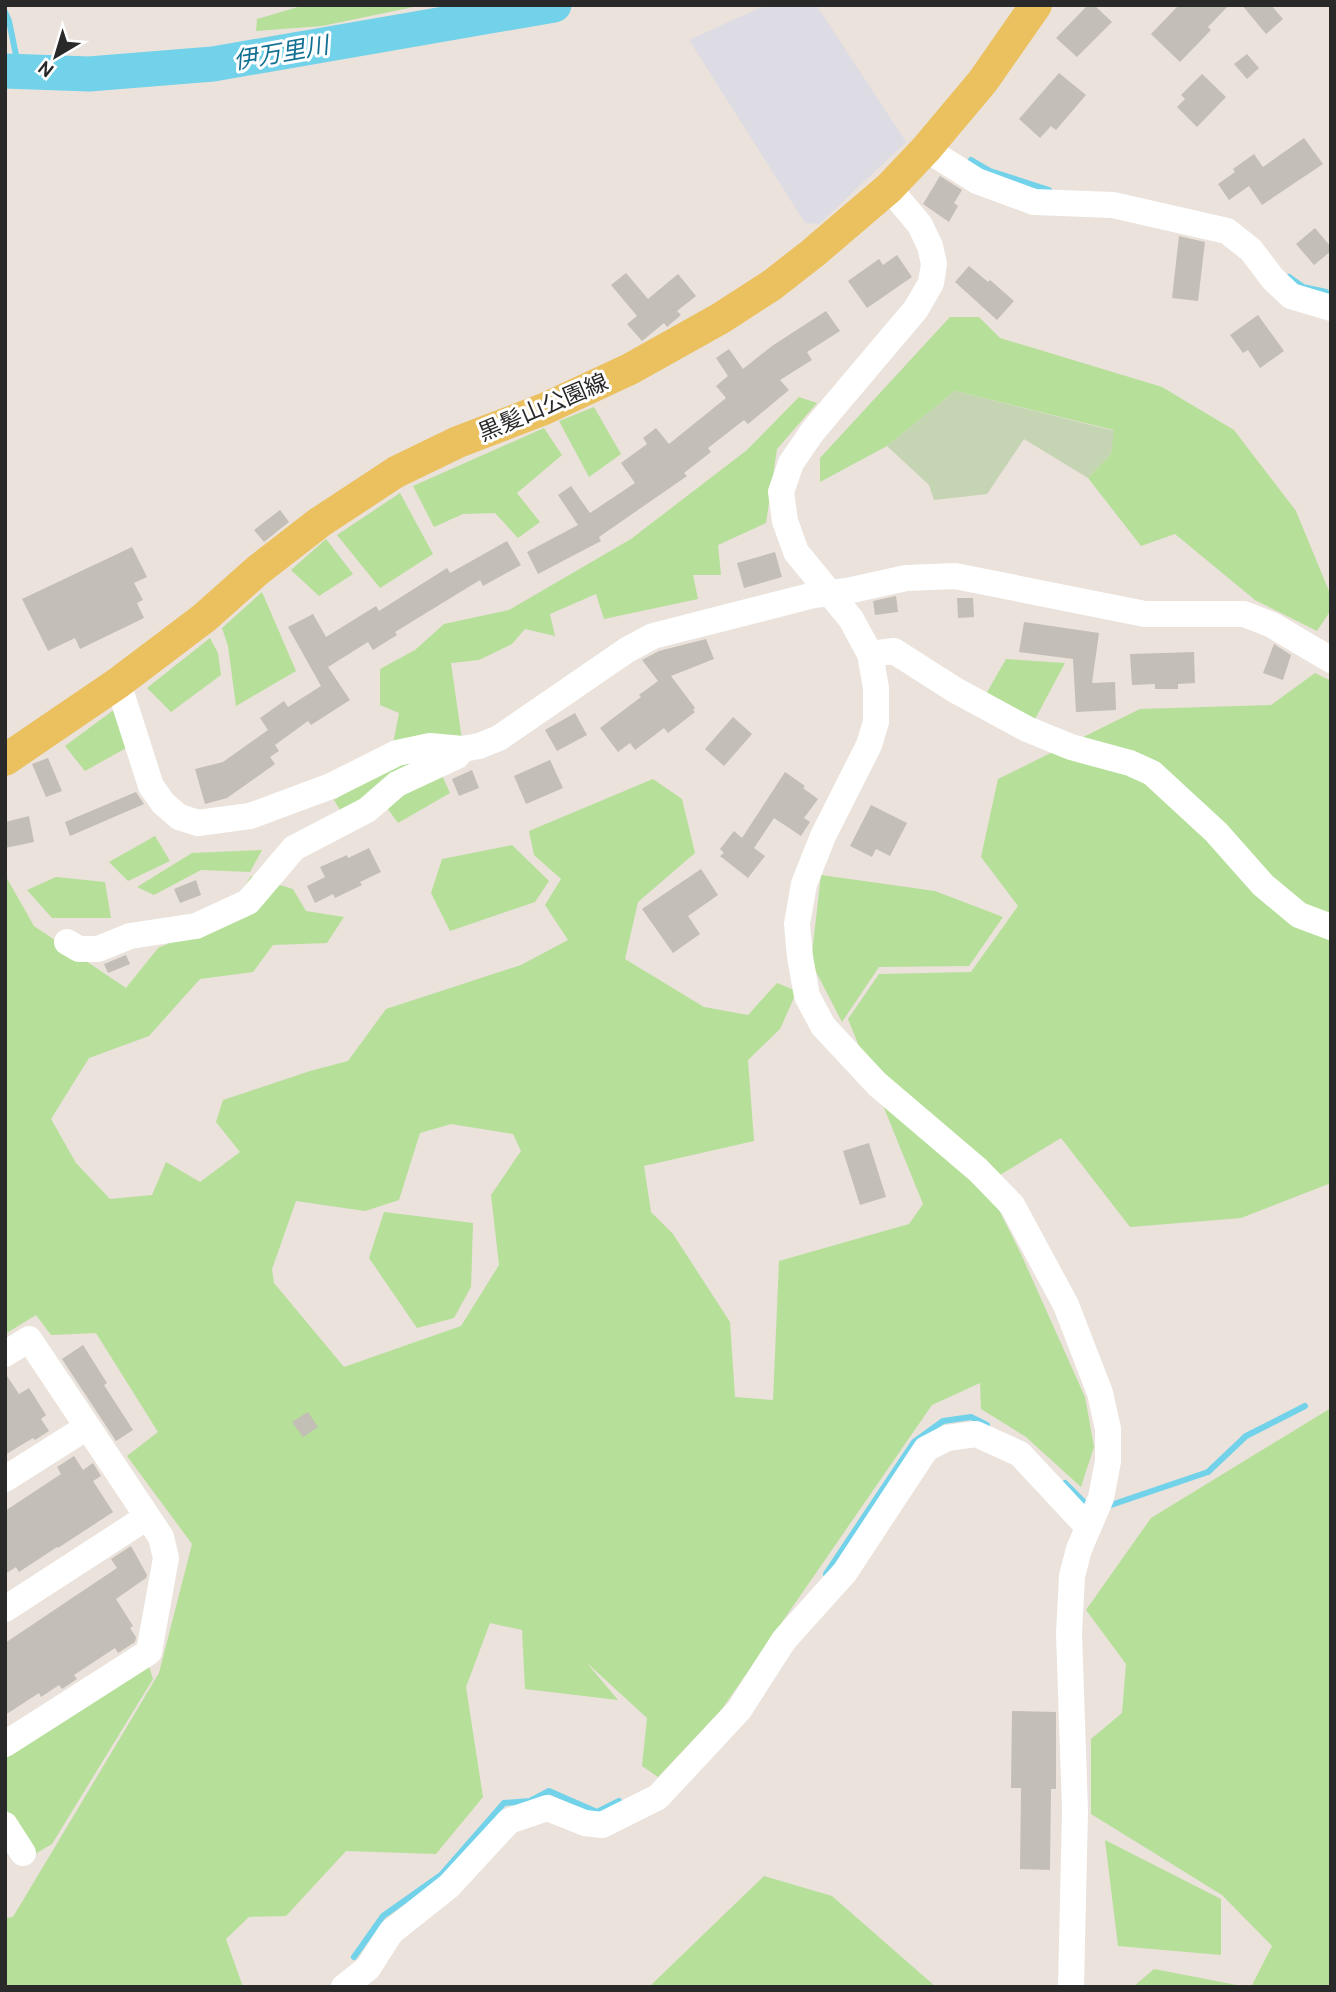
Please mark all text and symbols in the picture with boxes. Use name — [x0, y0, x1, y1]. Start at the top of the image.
north arrow — [21, 21, 91, 91]
water label: 伊万里川 — [231, 29, 334, 75]
text: N — [33, 56, 58, 82]
street label: 黒髪山公園線 — [474, 367, 612, 447]

